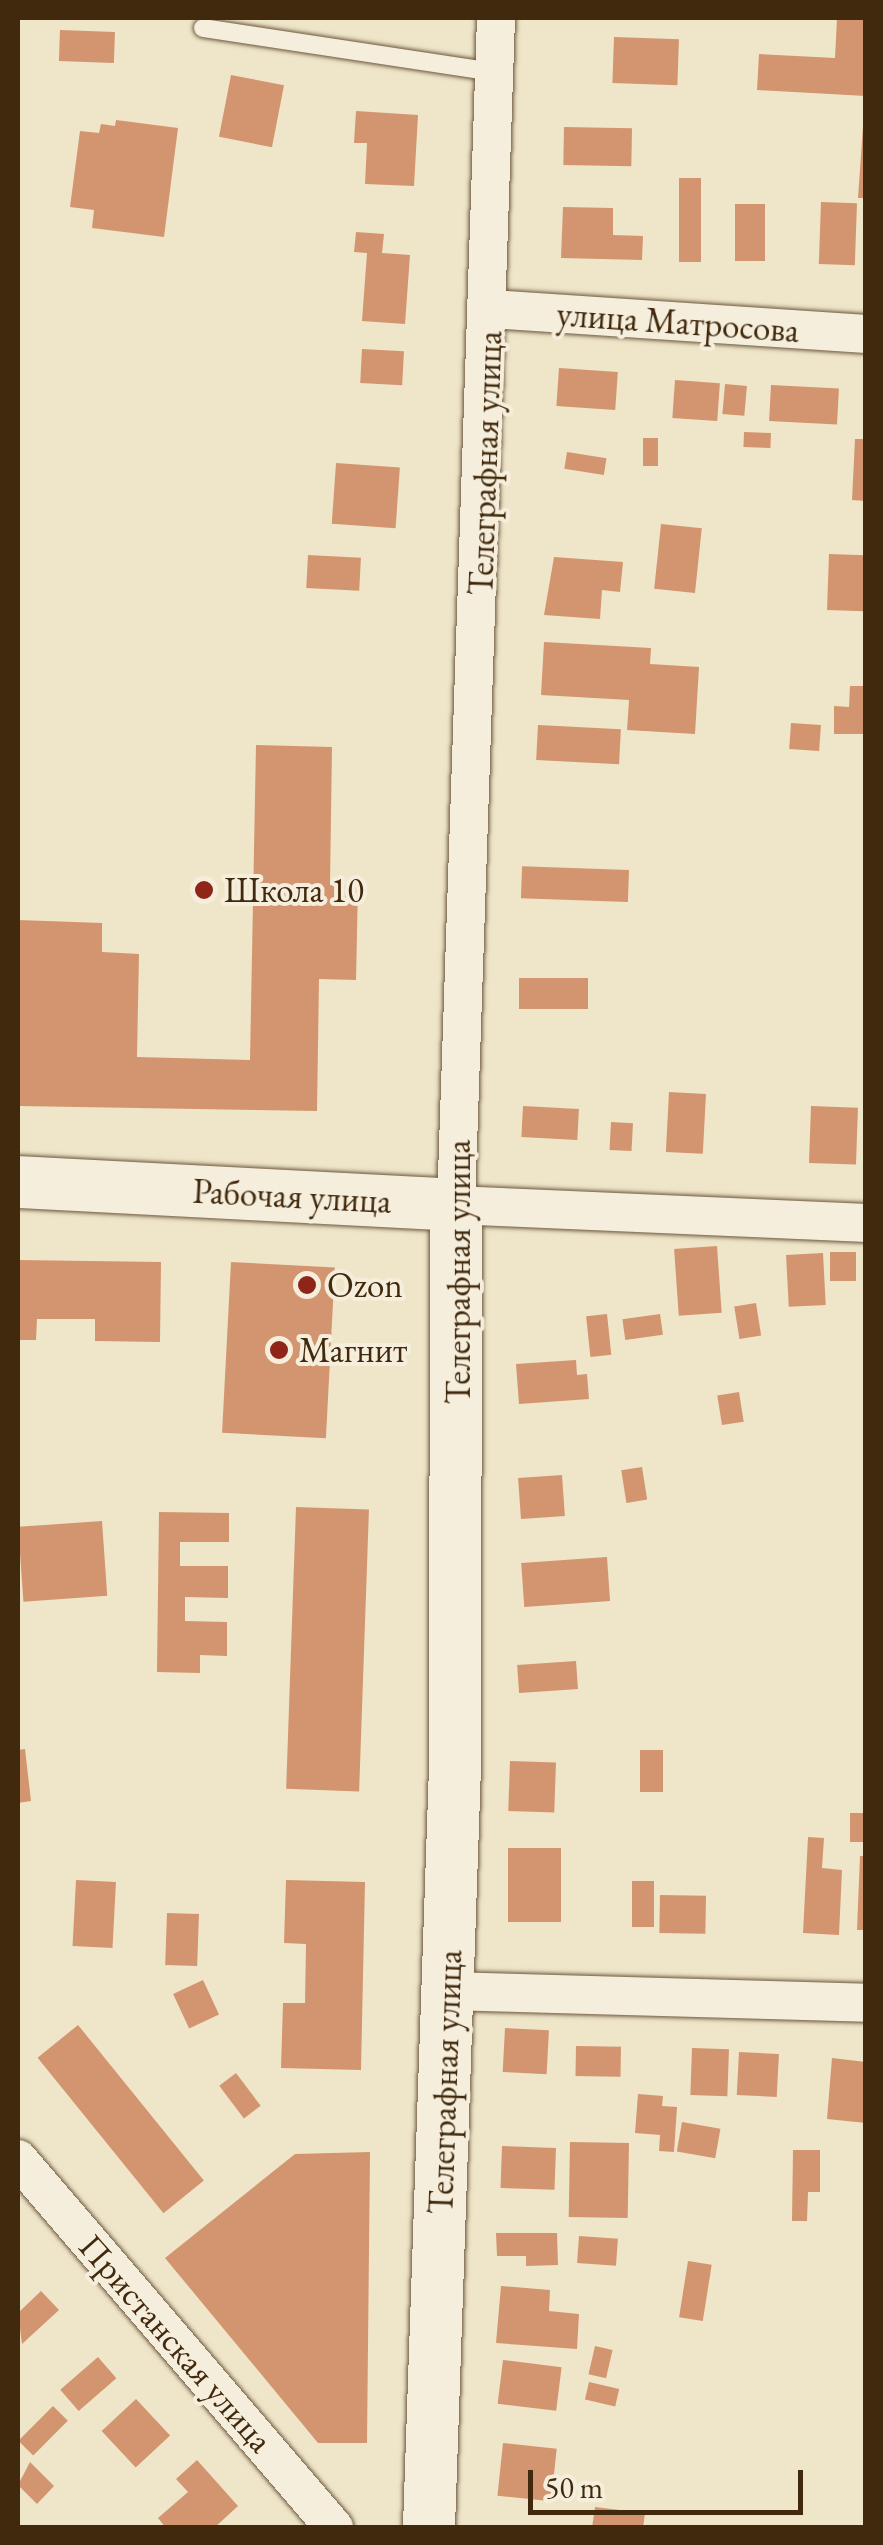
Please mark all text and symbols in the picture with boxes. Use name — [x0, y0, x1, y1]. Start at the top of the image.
street label: улица Матросова — [555, 293, 801, 351]
street label: Телеграфная улица — [459, 330, 511, 596]
place label: Школа 10 — [224, 869, 364, 911]
marker: Школа 10 — [193, 879, 215, 901]
street label: Телеграфная улица — [437, 1140, 479, 1404]
street label: Рабочая улица — [192, 1170, 392, 1222]
place label: Ozon — [327, 1264, 403, 1306]
marker: Ozon — [296, 1274, 318, 1296]
place label: Магнит — [299, 1329, 407, 1371]
marker: Магнит — [268, 1339, 290, 1361]
street label: Телеграфная улица — [419, 1949, 471, 2215]
street label: Пристанская улица — [70, 2226, 282, 2460]
scale bar — [533, 2450, 808, 2512]
text: 50 m — [545, 2468, 603, 2507]

